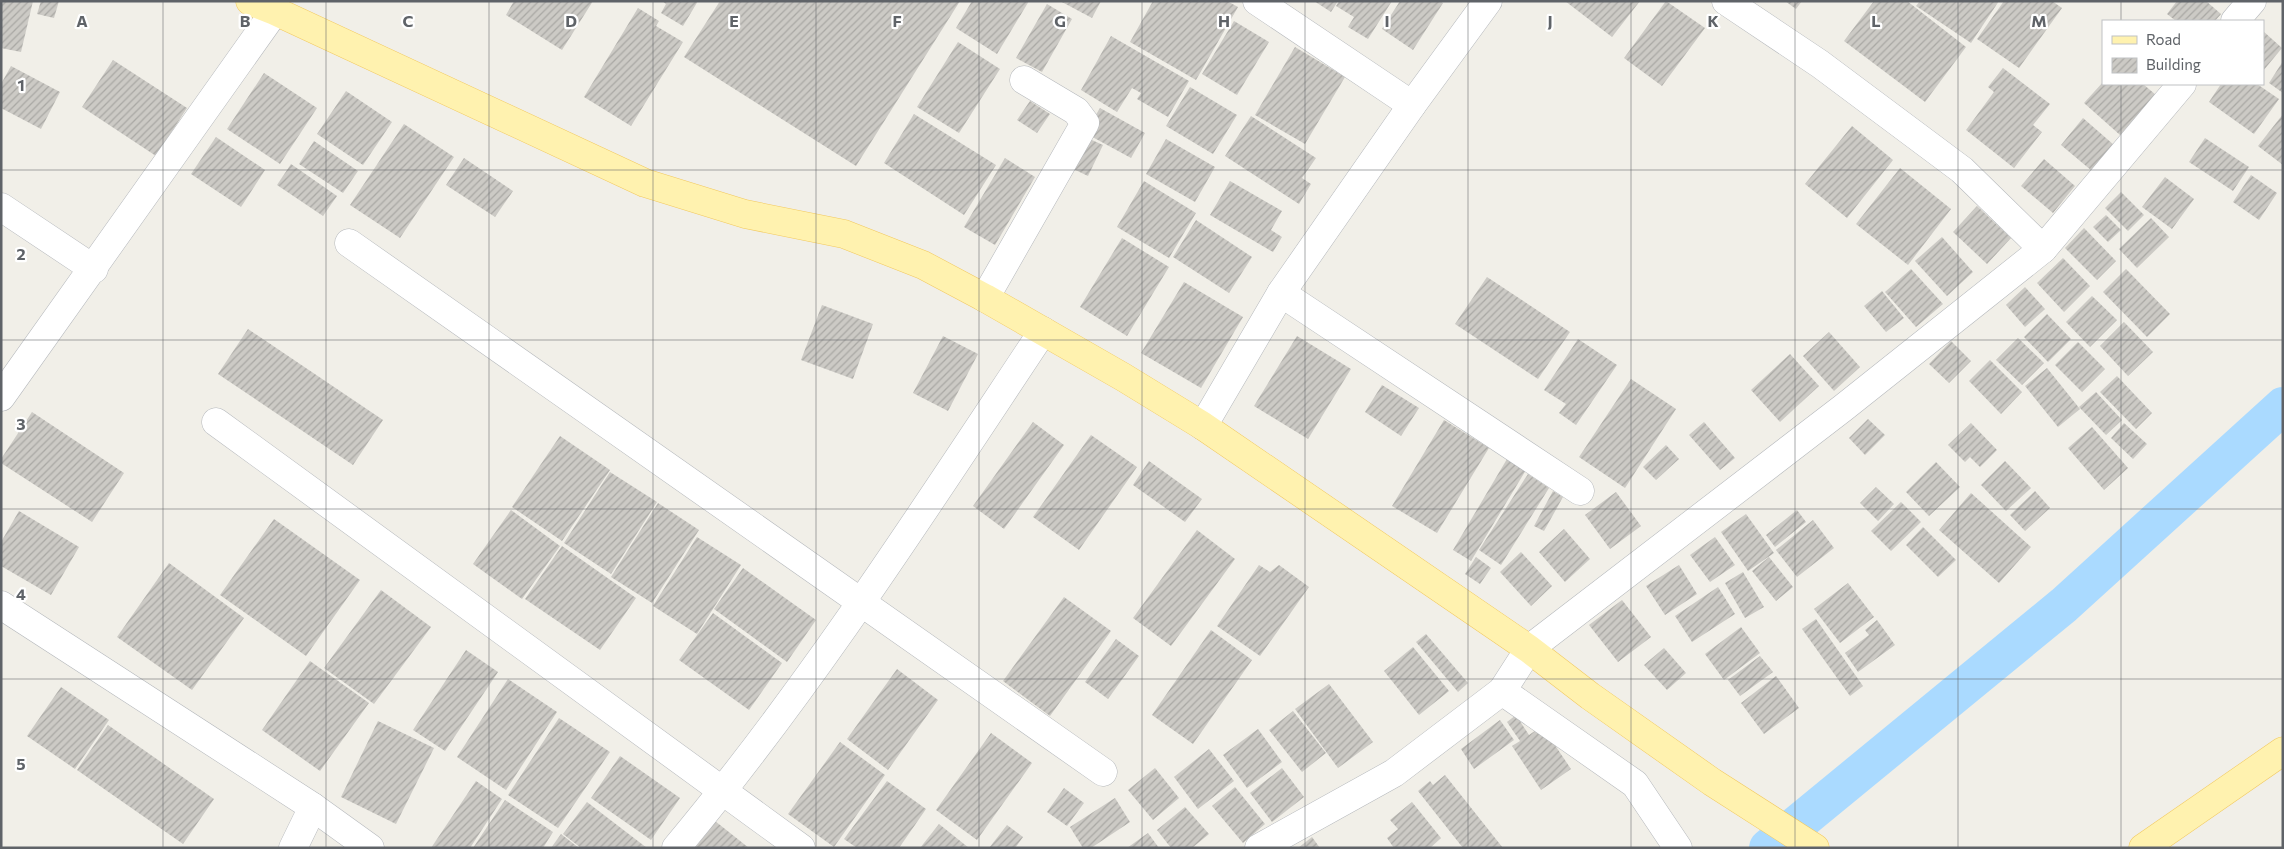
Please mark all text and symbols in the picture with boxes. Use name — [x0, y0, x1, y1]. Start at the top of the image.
text: A — [76, 11, 88, 30]
text: B — [240, 11, 251, 30]
text: C — [403, 11, 414, 30]
text: D — [565, 11, 577, 30]
text: E — [729, 11, 739, 30]
text: F — [892, 11, 902, 30]
text: G — [1054, 11, 1066, 30]
text: H — [1218, 11, 1230, 30]
text: I — [1384, 11, 1390, 30]
text: J — [1547, 11, 1553, 30]
text: K — [1707, 11, 1719, 30]
text: L — [1871, 11, 1881, 30]
text: M — [2031, 11, 2047, 30]
legend — [2102, 20, 2264, 85]
text: Road — [2146, 30, 2181, 48]
text: Building — [2146, 55, 2201, 73]
text: 1 — [17, 75, 25, 94]
text: 2 — [16, 244, 26, 263]
text: 3 — [16, 414, 26, 433]
text: 4 — [16, 584, 26, 603]
text: 5 — [16, 754, 26, 773]

